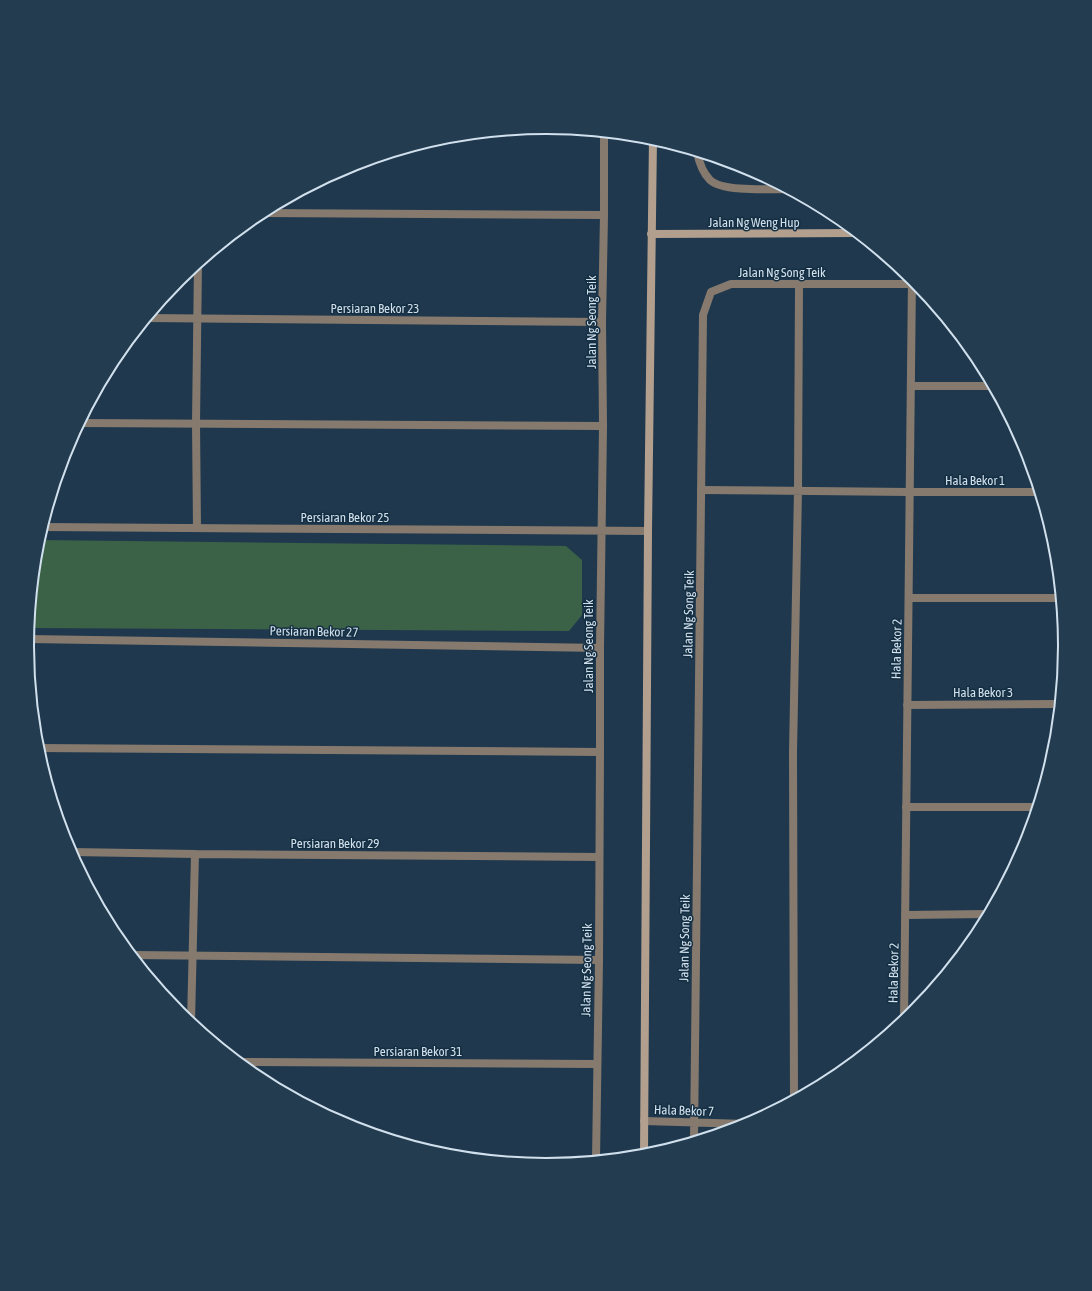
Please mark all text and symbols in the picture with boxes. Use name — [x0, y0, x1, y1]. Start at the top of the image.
street label: Jalan Ng Weng Hup — [708, 215, 800, 230]
street label: Jalan Ng Song Teik — [738, 265, 826, 280]
street label: Jalan Ng Seong Teik — [584, 275, 599, 369]
street label: Persiaran Bekor 23 — [331, 301, 419, 316]
street label: Hala Bekor 1 — [945, 473, 1005, 488]
street label: Persiaran Bekor 25 — [301, 510, 389, 525]
street label: Jalan Ng Song Teik — [680, 570, 697, 658]
street label: Jalan Ng Seong Teik — [581, 599, 596, 693]
street label: Hala Bekor 2 — [888, 619, 905, 679]
street label: Persiaran Bekor 27 — [269, 623, 359, 640]
street label: Hala Bekor 3 — [953, 685, 1013, 700]
street label: Persiaran Bekor 29 — [291, 836, 379, 851]
street label: Jalan Ng Song Teik — [676, 894, 693, 982]
street label: Jalan Ng Seong Teik — [578, 923, 595, 1017]
street label: Hala Bekor 2 — [885, 943, 902, 1003]
street label: Persiaran Bekor 31 — [374, 1044, 462, 1059]
street label: Hala Bekor 7 — [654, 1102, 714, 1119]

